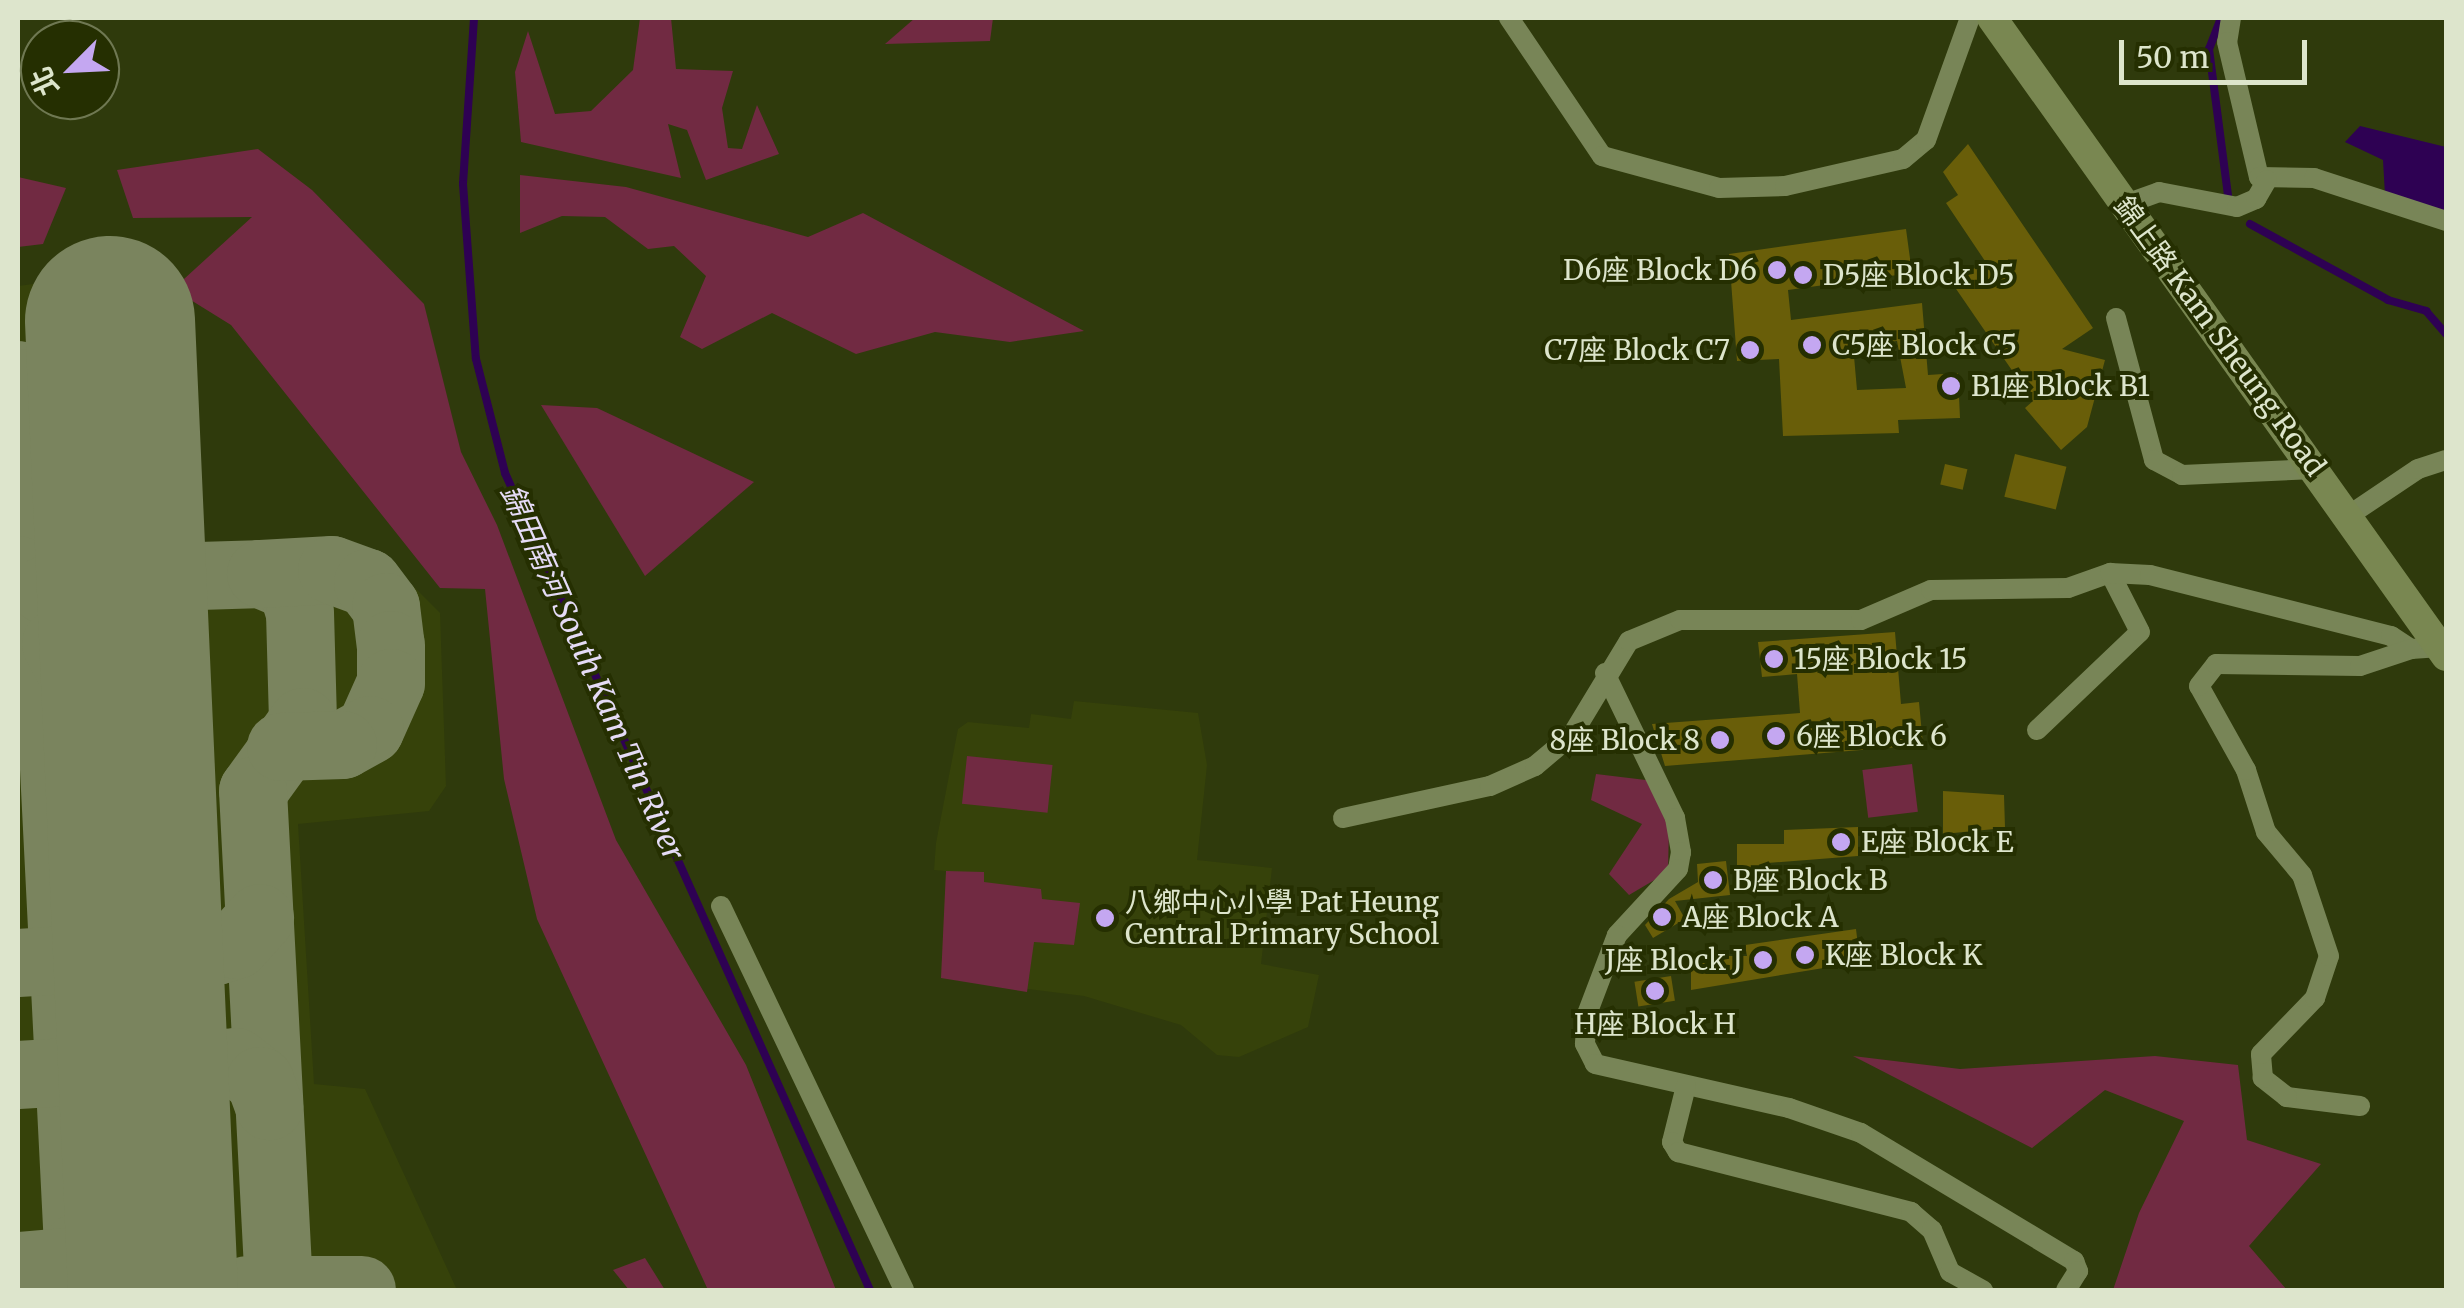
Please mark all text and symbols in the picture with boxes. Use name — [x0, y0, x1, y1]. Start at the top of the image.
north arrow — [20, 20, 120, 120]
scale bar — [2124, 20, 2312, 82]
text: 50 m — [2136, 38, 2209, 76]
text: 北 — [22, 61, 67, 102]
street label: 錦上路 Kam Sheung Road — [2107, 190, 2333, 482]
place label: D6座 Block D6 — [1563, 253, 1757, 287]
place label: D5座 Block D5 — [1823, 258, 2015, 292]
marker: D6座 Block D6 — [1766, 259, 1788, 281]
marker: D5座 Block D5 — [1792, 264, 1814, 286]
place label: C5座 Block C5 — [1832, 328, 2017, 362]
place label: C7座 Block C7 — [1544, 333, 1730, 367]
marker: C5座 Block C5 — [1801, 334, 1823, 356]
marker: C7座 Block C7 — [1739, 339, 1761, 361]
place label: B1座 Block B1 — [1971, 369, 2150, 403]
marker: B1座 Block B1 — [1940, 375, 1962, 397]
water label: 錦田南河 South Kam Tin River — [494, 479, 692, 865]
place label: 15座 Block 15 — [1794, 642, 1967, 676]
marker: 15座 Block 15 — [1763, 648, 1785, 670]
place label: 6座 Block 6 — [1796, 719, 1947, 753]
place label: 8座 Block 8 — [1550, 723, 1700, 757]
marker: 6座 Block 6 — [1765, 725, 1787, 747]
marker: 8座 Block 8 — [1709, 729, 1731, 751]
place label: E座 Block E — [1861, 825, 2014, 859]
marker: E座 Block E — [1830, 831, 1852, 853]
place label: B座 Block B — [1733, 863, 1888, 897]
marker: B座 Block B — [1702, 869, 1724, 891]
place label: 八鄉中心小學 Pat Heung Central Primary School — [1125, 885, 1439, 951]
place label: A座 Block A — [1682, 900, 1839, 934]
marker: A座 Block A — [1651, 906, 1673, 928]
marker: 八鄉中心小學 Pat Heung Central Primary School — [1094, 907, 1116, 929]
place label: K座 Block K — [1825, 938, 1982, 972]
place label: J座 Block J — [1605, 943, 1743, 977]
marker: K座 Block K — [1794, 944, 1816, 966]
marker: J座 Block J — [1752, 949, 1774, 971]
marker: H座 Block H — [1644, 980, 1666, 1002]
place label: H座 Block H — [1574, 1007, 1736, 1041]

